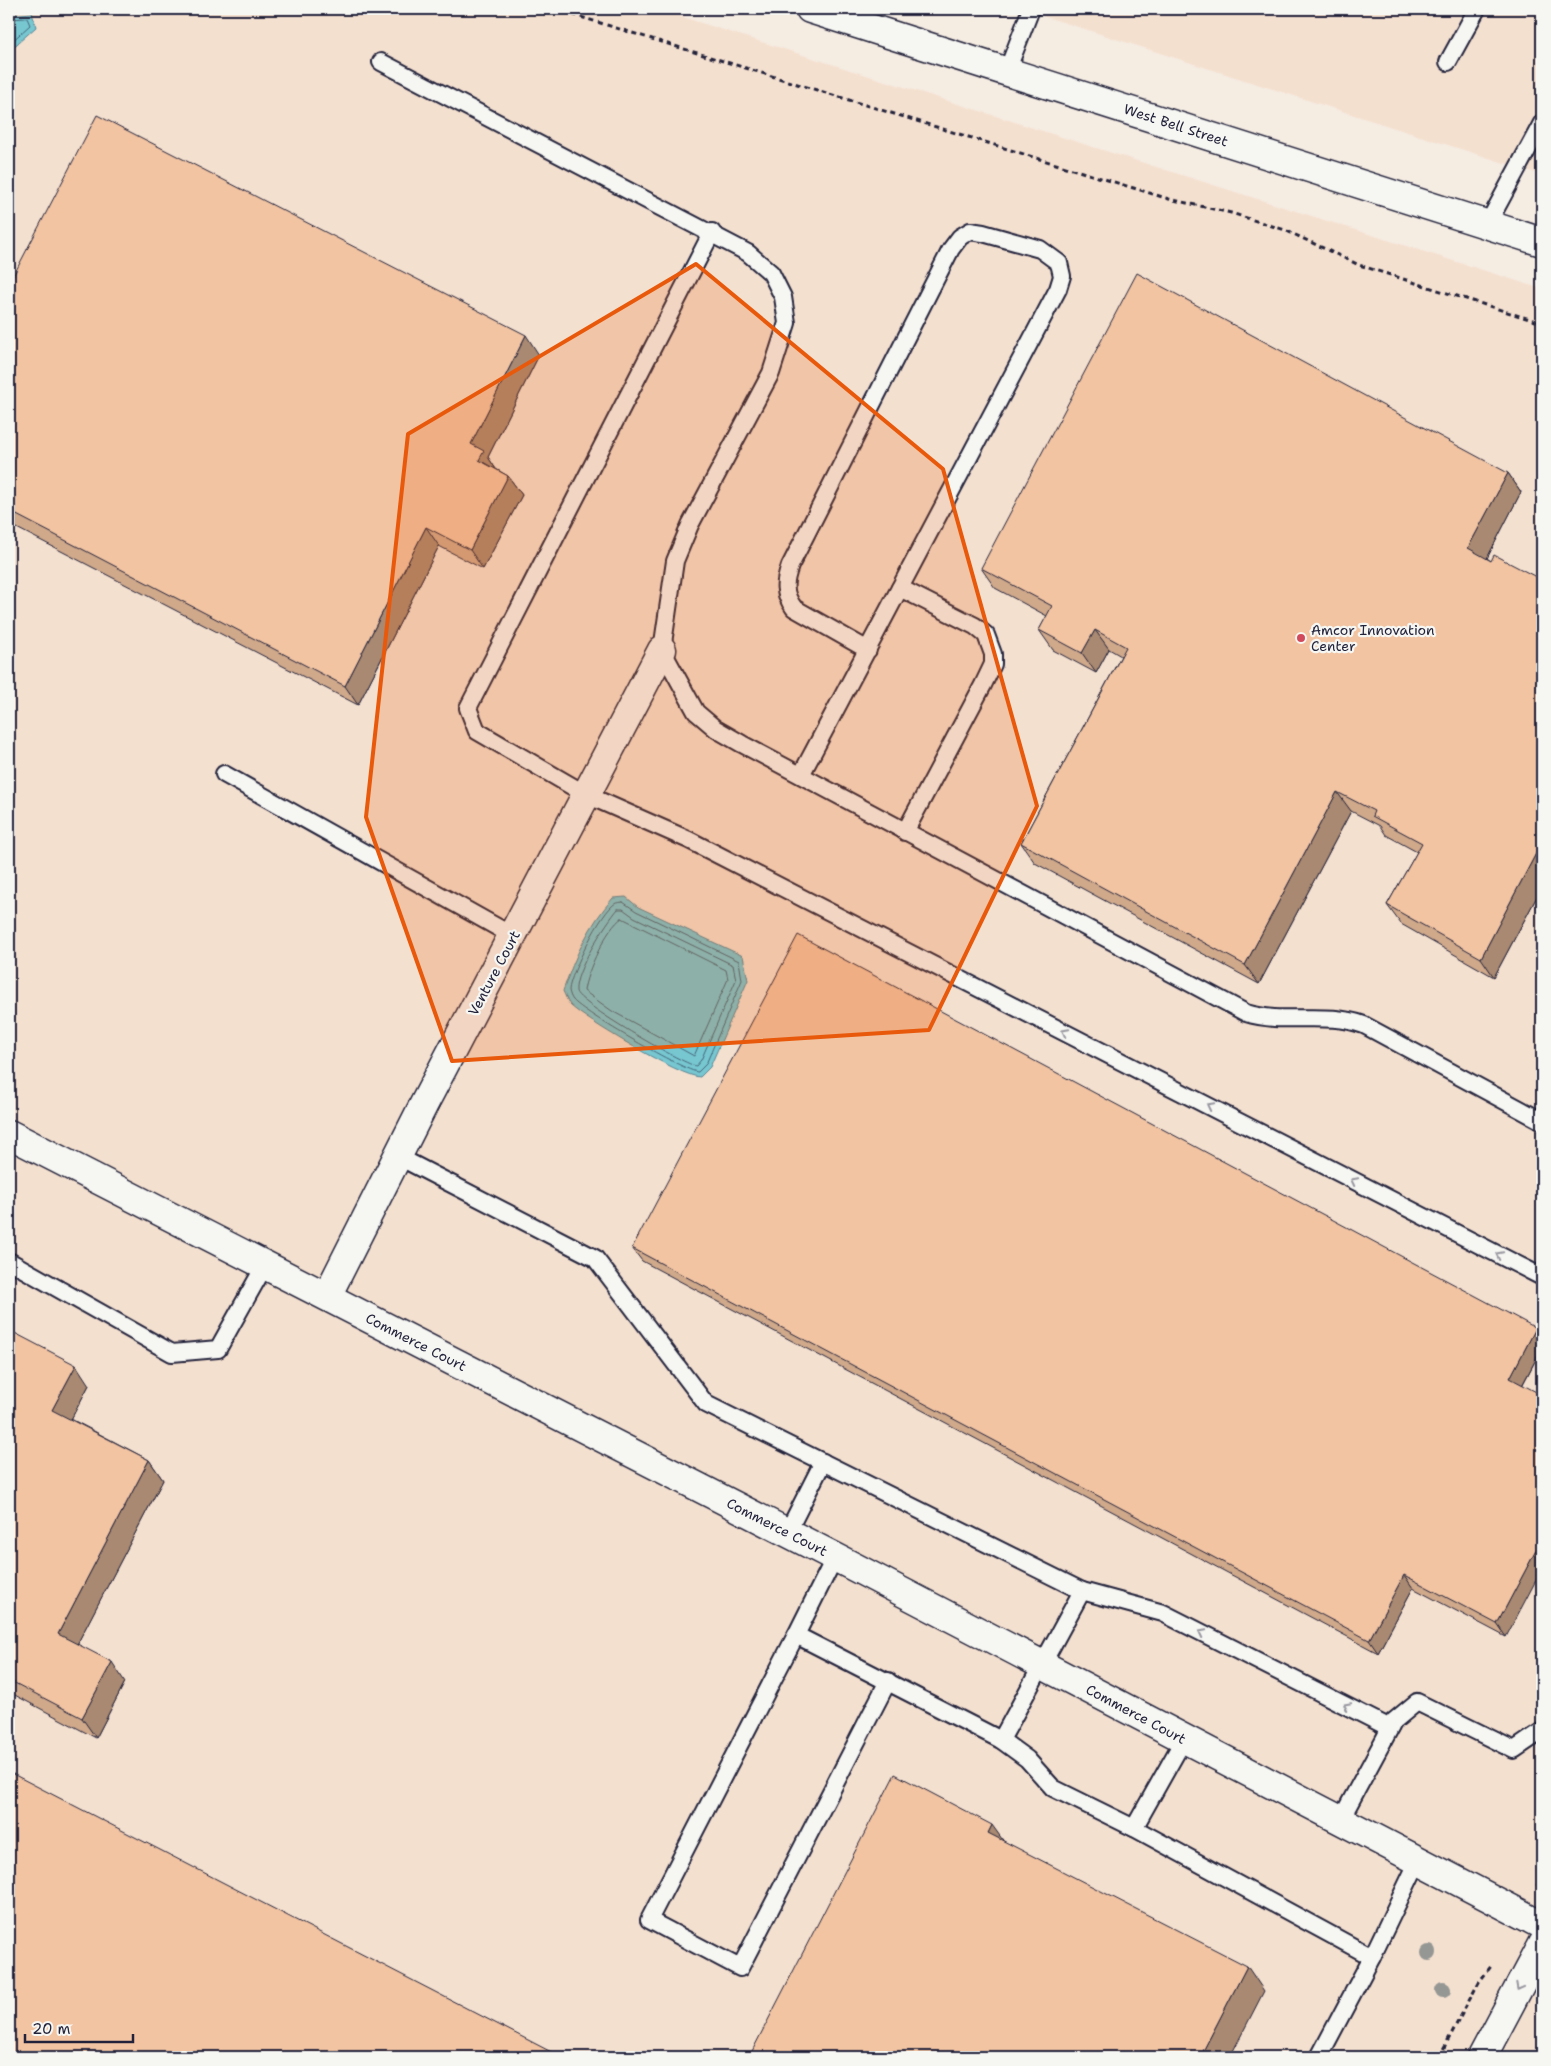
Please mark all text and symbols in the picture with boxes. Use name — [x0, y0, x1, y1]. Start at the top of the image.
street label: West Bell Street — [1122, 100, 1230, 150]
place label: Amcor Innovation Center — [1311, 621, 1435, 655]
marker: Amcor Innovation Center — [1295, 632, 1307, 644]
street label: Venture Court — [464, 927, 524, 1019]
one-way arrow — [1061, 1028, 1070, 1038]
one-way arrow — [1206, 1102, 1215, 1112]
one-way arrow — [1350, 1177, 1359, 1187]
one-way arrow — [1495, 1251, 1504, 1261]
street label: Commerce Court — [363, 1309, 469, 1375]
street label: Commerce Court — [724, 1494, 830, 1560]
one-way arrow — [1198, 1628, 1207, 1639]
street label: Commerce Court — [1083, 1680, 1189, 1748]
one-way arrow — [1343, 1702, 1352, 1712]
one-way arrow — [1516, 1982, 1526, 1991]
scale bar — [25, 2011, 132, 2043]
text: 20 m — [32, 2019, 71, 2039]

